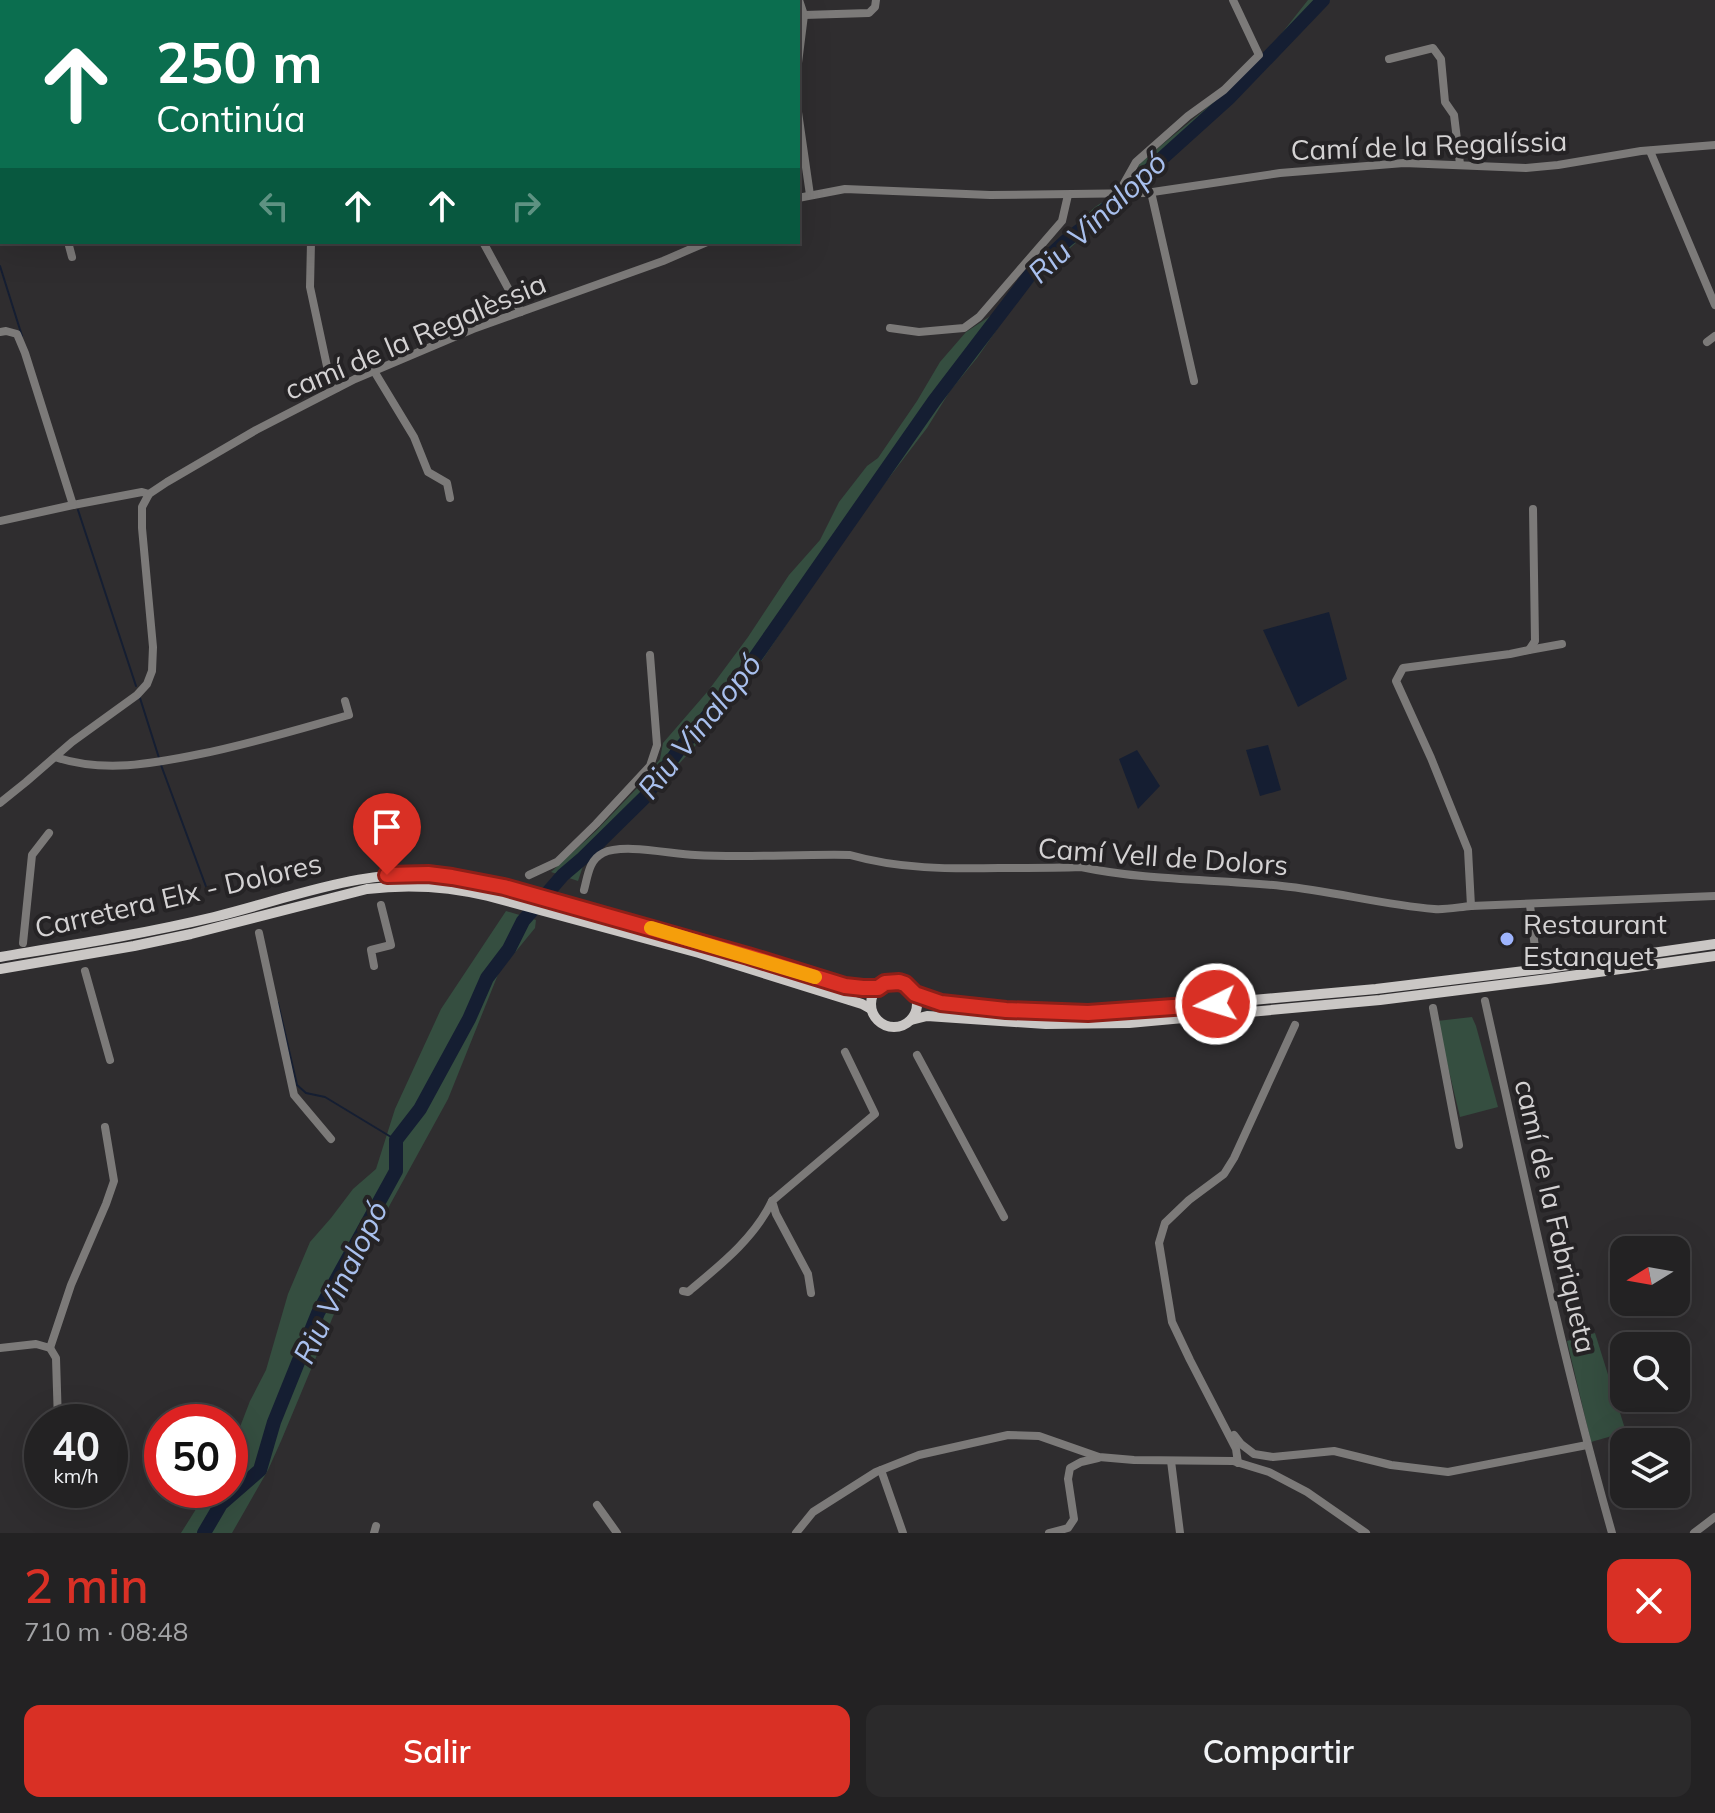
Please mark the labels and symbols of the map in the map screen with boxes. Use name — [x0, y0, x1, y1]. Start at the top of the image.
street label: Camí de la Regalíssia — [1290, 123, 1568, 167]
water label: Riu Vinalopó — [1020, 143, 1174, 291]
street label: camí de la Regalèssia — [279, 265, 551, 407]
water label: Riu Vinalopó — [629, 646, 769, 806]
pin — [353, 793, 421, 875]
street label: Camí Vell de Dolors — [1037, 830, 1289, 882]
street label: Carretera Elx - Dolores — [31, 845, 325, 945]
place label: Restaurant Estanquet — [1523, 906, 1667, 973]
marker: Restaurant Estanquet — [1498, 930, 1516, 948]
position arrow — [1174, 962, 1258, 1046]
street label: camí de la Fabriqueta — [1507, 1076, 1605, 1356]
water label: Riu Vinalopó — [284, 1195, 396, 1369]
north arrow — [1610, 1236, 1690, 1316]
speed limit sign: 50 — [144, 1404, 248, 1508]

